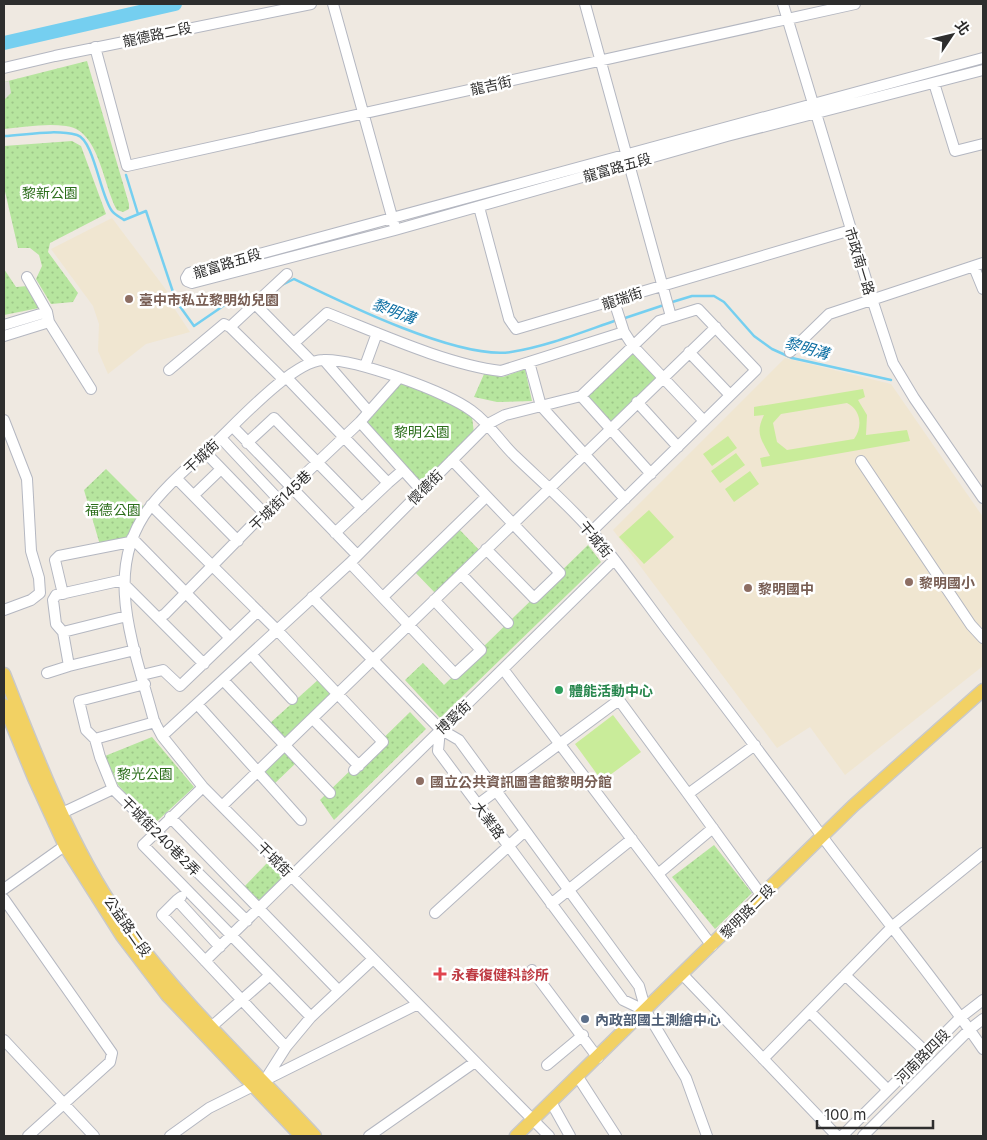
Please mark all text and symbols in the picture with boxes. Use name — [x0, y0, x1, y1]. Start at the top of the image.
north arrow — [927, 10, 977, 60]
text: 北 — [952, 17, 974, 38]
street label: 龍德路二段 — [121, 18, 193, 50]
street label: 龍吉街 — [469, 72, 513, 98]
street label: 龍富路五段 — [581, 149, 653, 185]
park label: 黎新公園 — [22, 184, 78, 201]
street label: 市政南一路 — [842, 225, 878, 297]
street label: 龍富路五段 — [191, 245, 263, 281]
street label: 龍瑞街 — [599, 283, 645, 313]
place label: 臺中市私立黎明幼兒園 — [139, 291, 279, 308]
marker: 臺中市私立黎明幼兒園 — [123, 293, 135, 305]
water label: 黎明溝 — [370, 294, 420, 329]
water label: 黎明溝 — [783, 333, 833, 364]
park label: 黎明公園 — [394, 423, 450, 440]
street label: 干城街 — [180, 435, 222, 477]
street label: 干城街145巷 — [246, 466, 314, 534]
street label: 懷德街 — [404, 466, 446, 508]
park label: 福德公園 — [85, 501, 141, 518]
street label: 干城街 — [576, 517, 616, 561]
place label: 黎明國小 — [919, 574, 975, 591]
marker: 黎明國小 — [903, 576, 915, 588]
place label: 黎明國中 — [758, 580, 814, 597]
marker: 黎明國中 — [742, 582, 754, 594]
place label: 體能活動中心 — [569, 682, 653, 699]
marker: 體能活動中心 — [553, 684, 565, 696]
street label: 博愛街 — [432, 696, 474, 738]
park label: 黎光公園 — [117, 765, 173, 782]
place label: 國立公共資訊圖書館黎明分館 — [430, 773, 612, 790]
marker: 國立公共資訊圖書館黎明分館 — [414, 775, 426, 787]
street label: 干城街240巷2弄 — [118, 793, 204, 879]
street label: 大業路 — [470, 798, 508, 842]
street label: 干城街 — [254, 838, 296, 880]
street label: 黎明路二段 — [716, 880, 778, 942]
street label: 公益路二段 — [101, 892, 155, 960]
place label: 永春復健科診所 — [451, 966, 549, 983]
marker: 永春復健科診所 — [433, 967, 447, 981]
place label: 內政部國土測繪中心 — [595, 1011, 721, 1028]
marker: 內政部國土測繪中心 — [579, 1013, 591, 1025]
street label: 河南路四段 — [891, 1025, 953, 1087]
scale bar — [817, 1098, 933, 1130]
text: 100 m — [824, 1105, 866, 1124]

